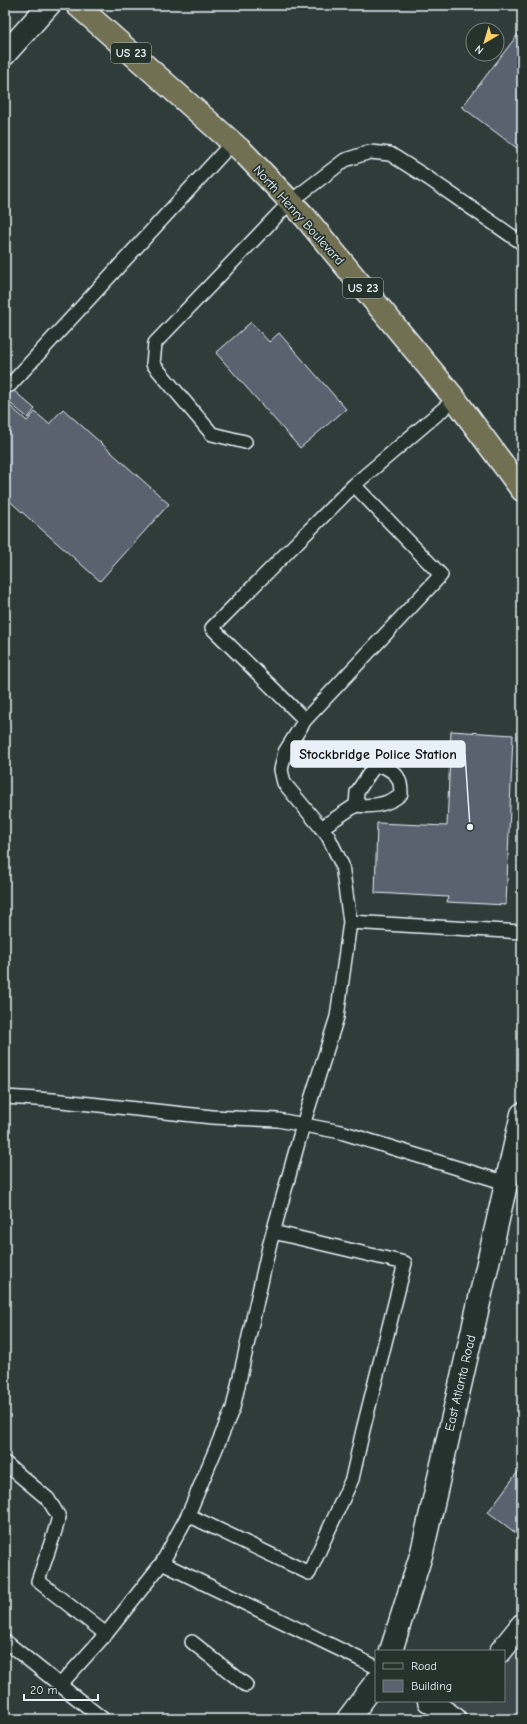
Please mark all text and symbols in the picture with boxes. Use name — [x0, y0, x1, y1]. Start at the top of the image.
north arrow — [465, 22, 505, 62]
text: N — [472, 42, 486, 57]
road number: US 23 — [111, 43, 151, 63]
street label: North Henry Boulevard — [250, 162, 348, 268]
road number: US 23 — [343, 278, 383, 298]
callout: Stockbridge Police Station — [291, 741, 465, 767]
text: Stockbridge Police Station — [299, 746, 457, 763]
street label: East Atlanta Road — [442, 1333, 478, 1433]
legend — [375, 1650, 505, 1702]
text: Road — [411, 1659, 437, 1673]
scale bar — [24, 1676, 98, 1702]
text: Building — [411, 1679, 452, 1693]
text: 20 m — [30, 1683, 58, 1697]

